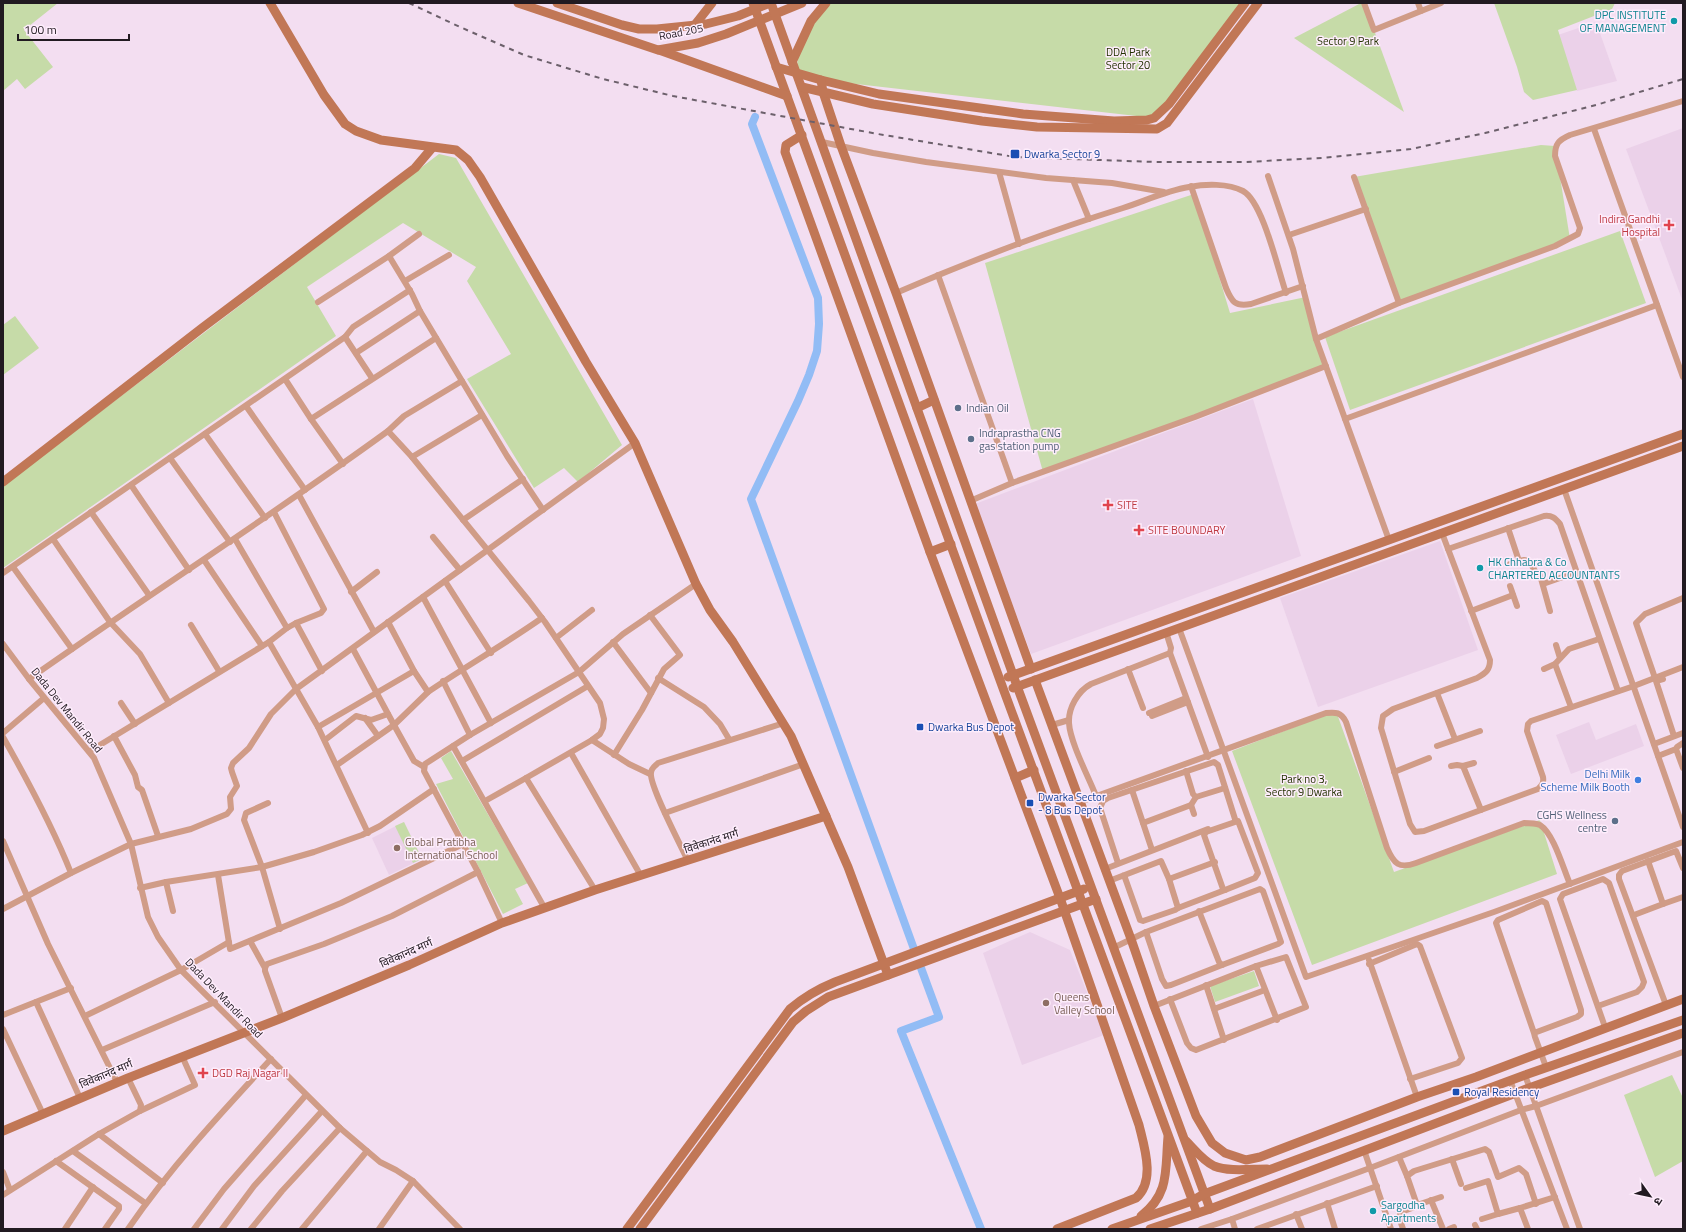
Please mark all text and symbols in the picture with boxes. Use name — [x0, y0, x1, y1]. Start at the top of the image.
place label: DPC INSTITUTE OF MANAGEMENT — [1579, 7, 1666, 36]
scale bar — [18, 16, 129, 42]
marker: DPC INSTITUTE OF MANAGEMENT — [1669, 16, 1679, 26]
text: 100 m — [24, 20, 57, 39]
street label: Road 205 — [658, 20, 704, 44]
park label: Sector 9 Park — [1317, 33, 1380, 49]
park label: DDA Park Sector 20 — [1106, 44, 1151, 73]
place label: Dwarka Sector 9 — [1024, 146, 1100, 162]
marker: Dwarka Sector 9 — [1009, 148, 1021, 160]
place label: Indira Gandhi Hospital — [1599, 211, 1660, 240]
marker: Indira Gandhi Hospital — [1663, 219, 1675, 231]
place label: Indian Oil — [966, 400, 1009, 416]
marker: Indian Oil — [953, 403, 963, 413]
place label: Indraprastha CNG gas station pump — [979, 425, 1061, 454]
marker: Indraprastha CNG gas station pump — [966, 434, 976, 444]
place label: SITE — [1117, 497, 1138, 513]
marker: SITE — [1102, 499, 1114, 511]
place label: SITE BOUNDARY — [1148, 522, 1226, 538]
marker: SITE BOUNDARY — [1133, 524, 1145, 536]
place label: HK Chhabra & Co CHARTERED ACCOUNTANTS — [1488, 554, 1620, 583]
marker: HK Chhabra & Co CHARTERED ACCOUNTANTS — [1475, 563, 1485, 573]
street label: Dada Dev Mandir Road — [28, 664, 107, 756]
place label: Dwarka Bus Depot — [928, 719, 1014, 735]
marker: Dwarka Bus Depot — [915, 722, 925, 732]
place label: Delhi Milk Scheme Milk Booth — [1541, 766, 1631, 795]
park label: Park no 3, Sector 9 Dwarka — [1266, 771, 1343, 800]
marker: Delhi Milk Scheme Milk Booth — [1633, 775, 1643, 785]
place label: Dwarka Sector - 8 Bus Depot — [1038, 789, 1106, 818]
marker: Dwarka Sector - 8 Bus Depot — [1025, 798, 1035, 808]
place label: CGHS Wellness centre — [1537, 807, 1607, 836]
marker: CGHS Wellness centre — [1610, 816, 1620, 826]
street label: विवेकानंद मार्ग — [682, 824, 741, 857]
place label: Global Pratibha International School — [405, 834, 498, 863]
marker: Global Pratibha International School — [392, 843, 402, 853]
street label: विवेकानंद मार्ग — [377, 934, 436, 972]
street label: Dada Dev Mandir Road — [182, 954, 267, 1042]
place label: Queens Valley School — [1054, 989, 1115, 1018]
marker: Queens Valley School — [1041, 998, 1051, 1008]
street label: विवेकानंद मार्ग — [77, 1055, 136, 1092]
place label: DGD Raj Nagar II — [212, 1065, 288, 1081]
marker: DGD Raj Nagar II — [197, 1067, 209, 1079]
place label: Royal Residency — [1464, 1084, 1540, 1100]
marker: Royal Residency — [1451, 1087, 1461, 1097]
north arrow — [1630, 1176, 1670, 1216]
text: उ — [1650, 1194, 1667, 1209]
place label: Sargodha Apartments — [1381, 1197, 1436, 1226]
marker: Sargodha Apartments — [1368, 1206, 1378, 1216]

